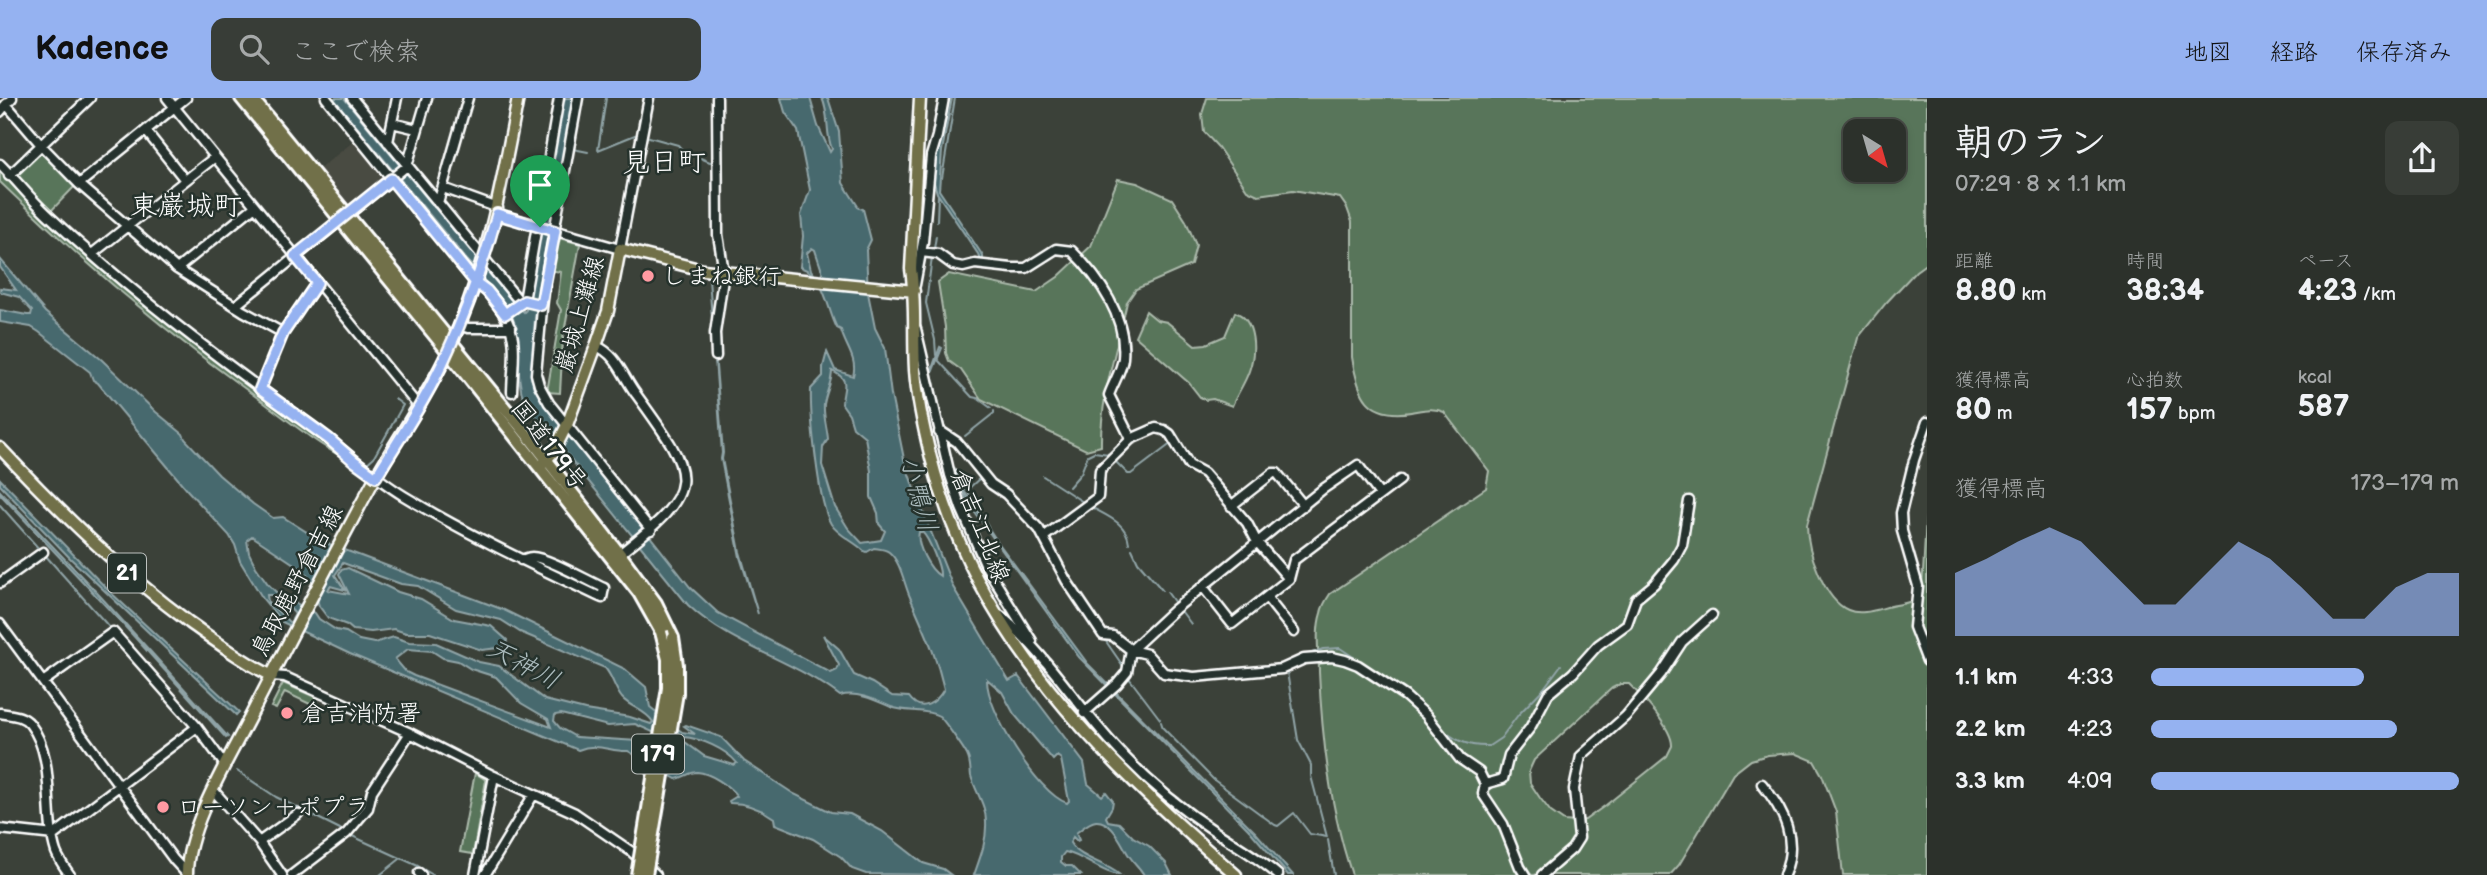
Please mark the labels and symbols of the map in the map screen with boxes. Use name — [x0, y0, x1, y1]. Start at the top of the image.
north arrow — [1843, 119, 1906, 182]
district label: 見日町 — [622, 146, 706, 179]
pin — [510, 155, 570, 227]
district label: 東巌城町 — [130, 190, 242, 223]
street label: 巌城上灘線 — [550, 252, 610, 376]
place label: しまね銀行 — [662, 262, 782, 291]
marker: しまね銀行 — [640, 268, 656, 284]
street label: 国道179号 — [505, 394, 593, 496]
water label: 小鴨川 — [893, 452, 943, 536]
street label: 倉吉江北線 — [944, 465, 1016, 587]
street label: 鳥取鹿野倉吉線 — [245, 500, 349, 662]
road number: 21 — [108, 554, 146, 593]
water label: 天神川 — [481, 633, 565, 697]
place label: 倉吉消防署 — [301, 699, 421, 728]
marker: 倉吉消防署 — [279, 705, 295, 721]
road number: 179 — [632, 734, 684, 774]
place label: ローソン＋ポプラ — [177, 793, 369, 822]
marker: ローソン＋ポプラ — [155, 799, 171, 815]

